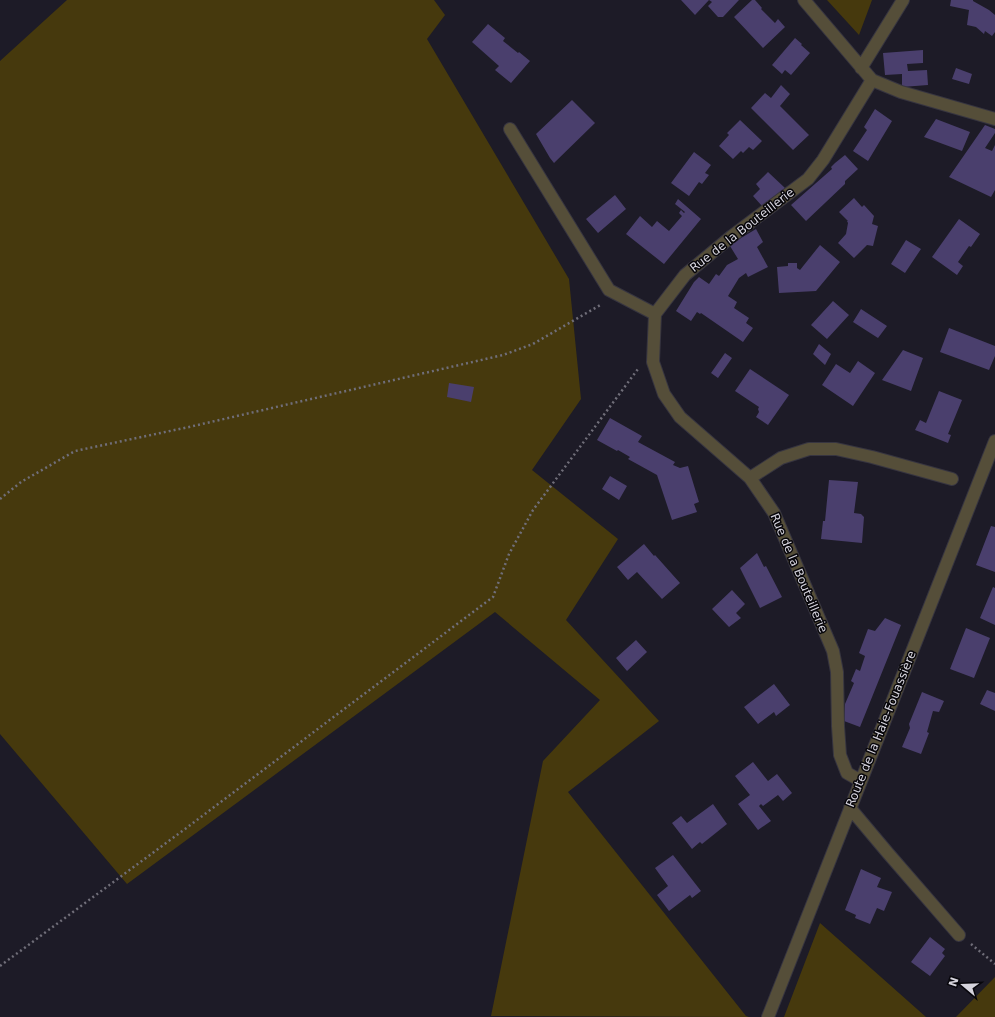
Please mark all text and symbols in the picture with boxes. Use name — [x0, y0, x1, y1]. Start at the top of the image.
street label: Rue de la Bouteillerie — [687, 185, 797, 275]
street label: Rue de la Bouteillerie — [768, 511, 830, 635]
street label: Route de la Haie-Fouassière — [843, 649, 919, 809]
north arrow — [943, 965, 983, 1005]
text: N — [946, 975, 962, 988]

